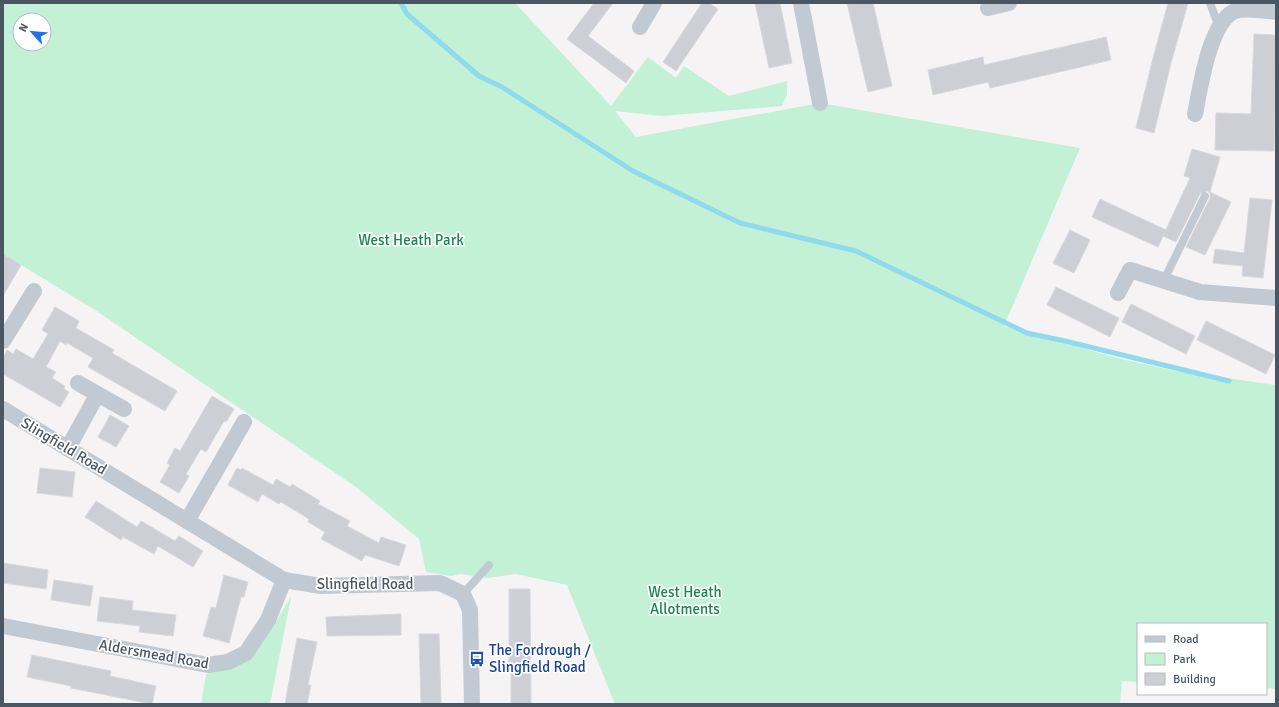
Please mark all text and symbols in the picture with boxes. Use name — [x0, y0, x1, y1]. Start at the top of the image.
north arrow — [12, 12, 52, 52]
text: N — [16, 21, 31, 34]
park label: West Heath Park — [358, 231, 464, 249]
street label: Slingfield Road — [18, 413, 110, 479]
street label: Slingfield Road — [317, 575, 413, 593]
park label: West Heath Allotments — [648, 583, 722, 618]
legend — [1137, 623, 1267, 695]
text: Road — [1173, 632, 1199, 647]
street label: Aldersmead Road — [98, 635, 210, 673]
place label: The Fordrough / Slingfield Road — [489, 641, 592, 676]
bus stop icon: The Fordrough / Slingfield Road — [468, 650, 486, 668]
text: Park — [1173, 652, 1196, 667]
text: Building — [1173, 672, 1216, 687]

